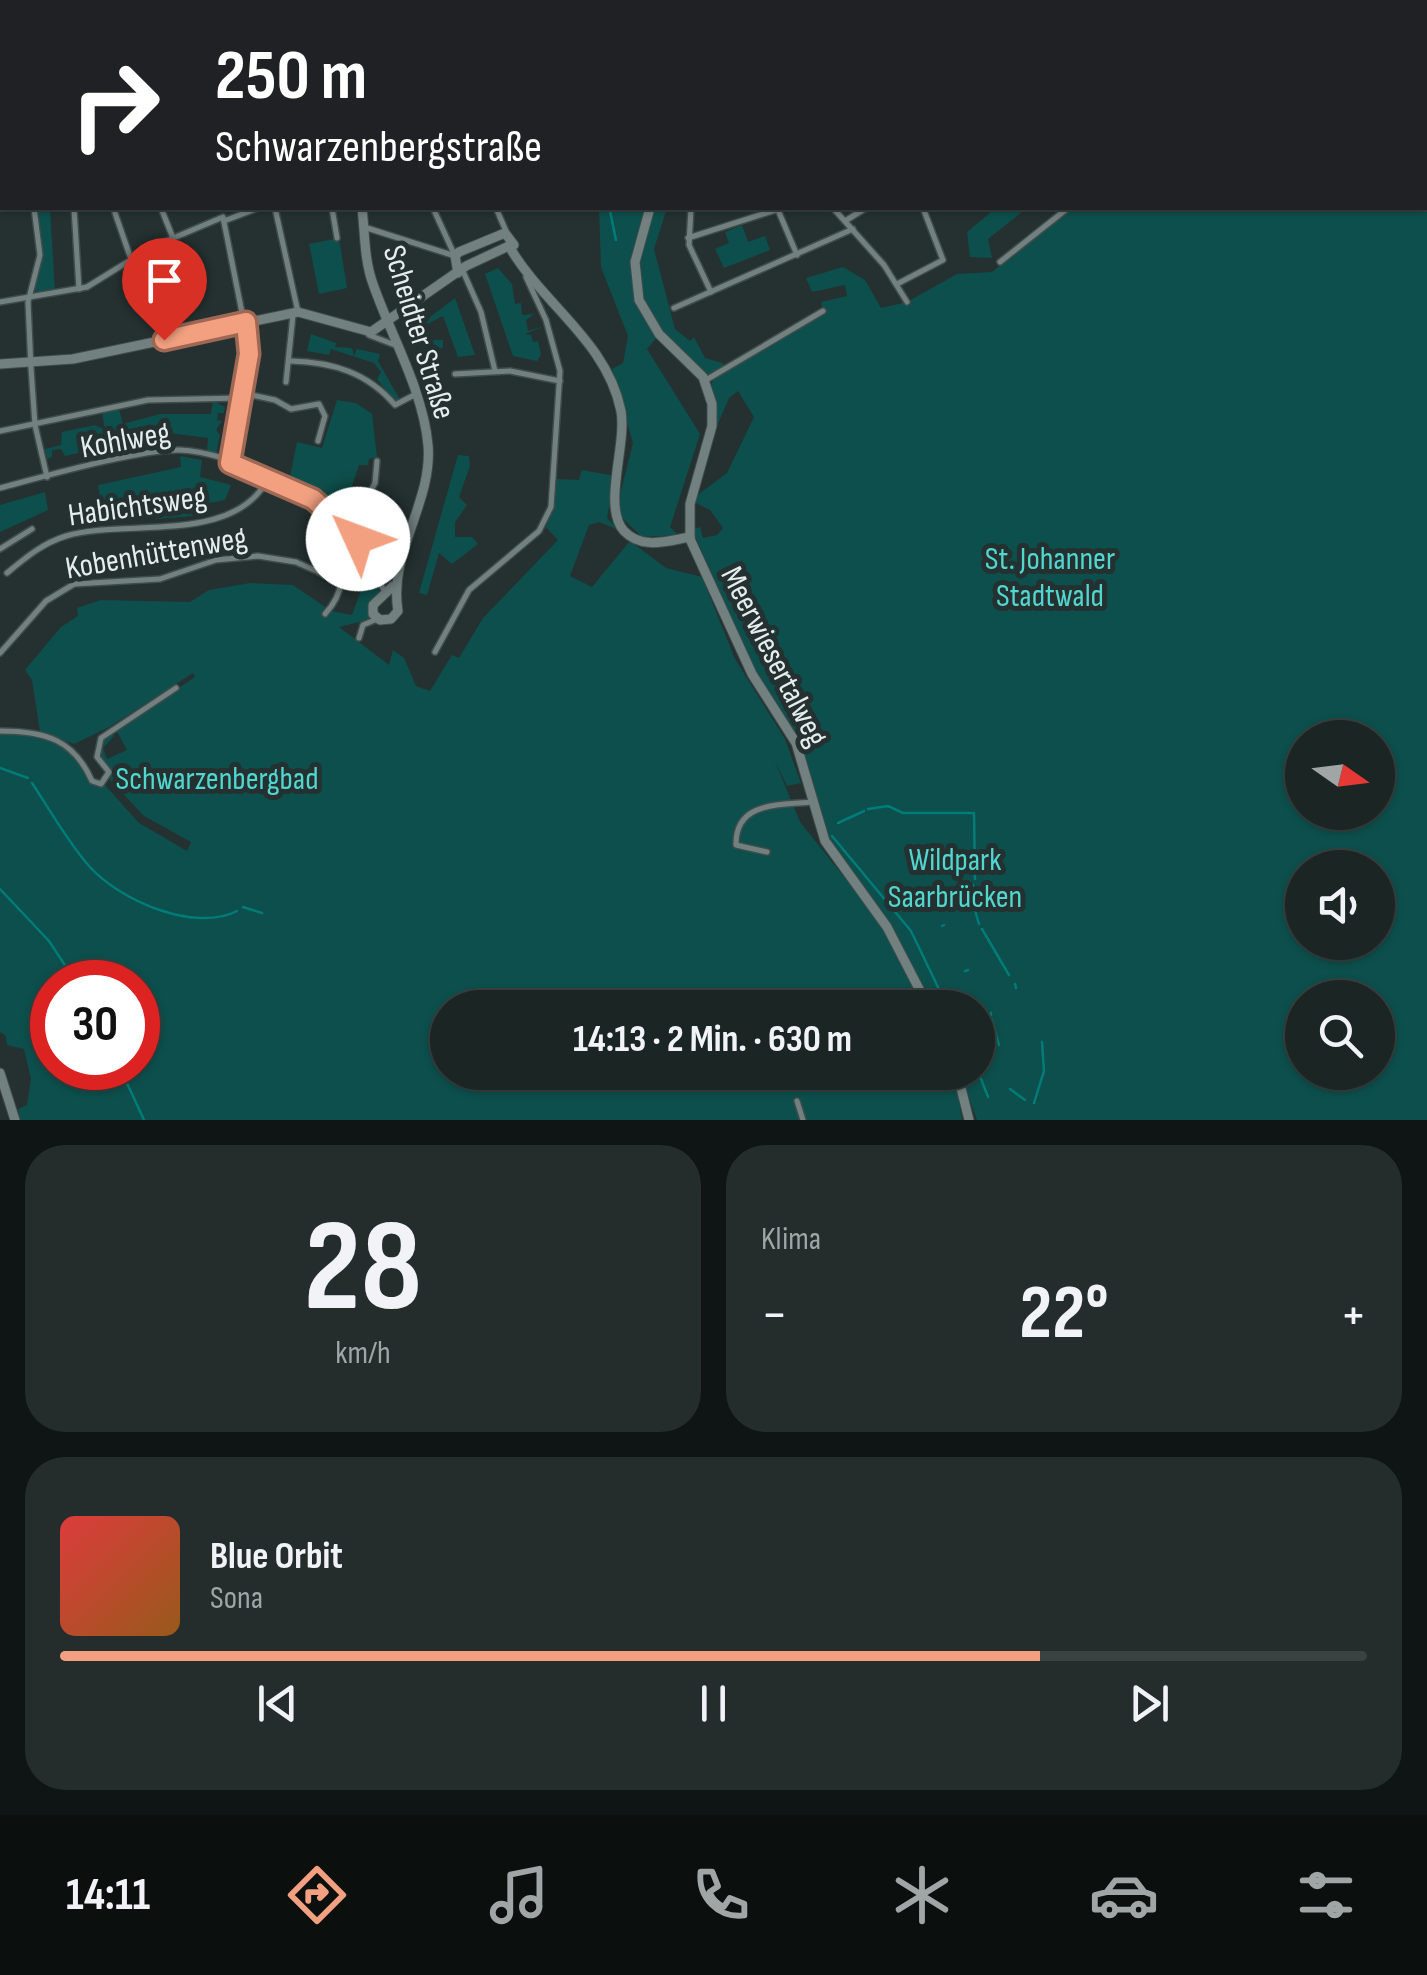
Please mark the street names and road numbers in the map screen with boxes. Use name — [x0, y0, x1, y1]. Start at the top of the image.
street label: Scheidter Straße — [374, 241, 463, 424]
street label: Kohlweg — [77, 413, 173, 468]
street label: Habichtsweg — [66, 477, 209, 535]
street label: Kobenhüttenweg — [63, 518, 250, 589]
street label: Meerwiesertalweg — [712, 560, 836, 753]

